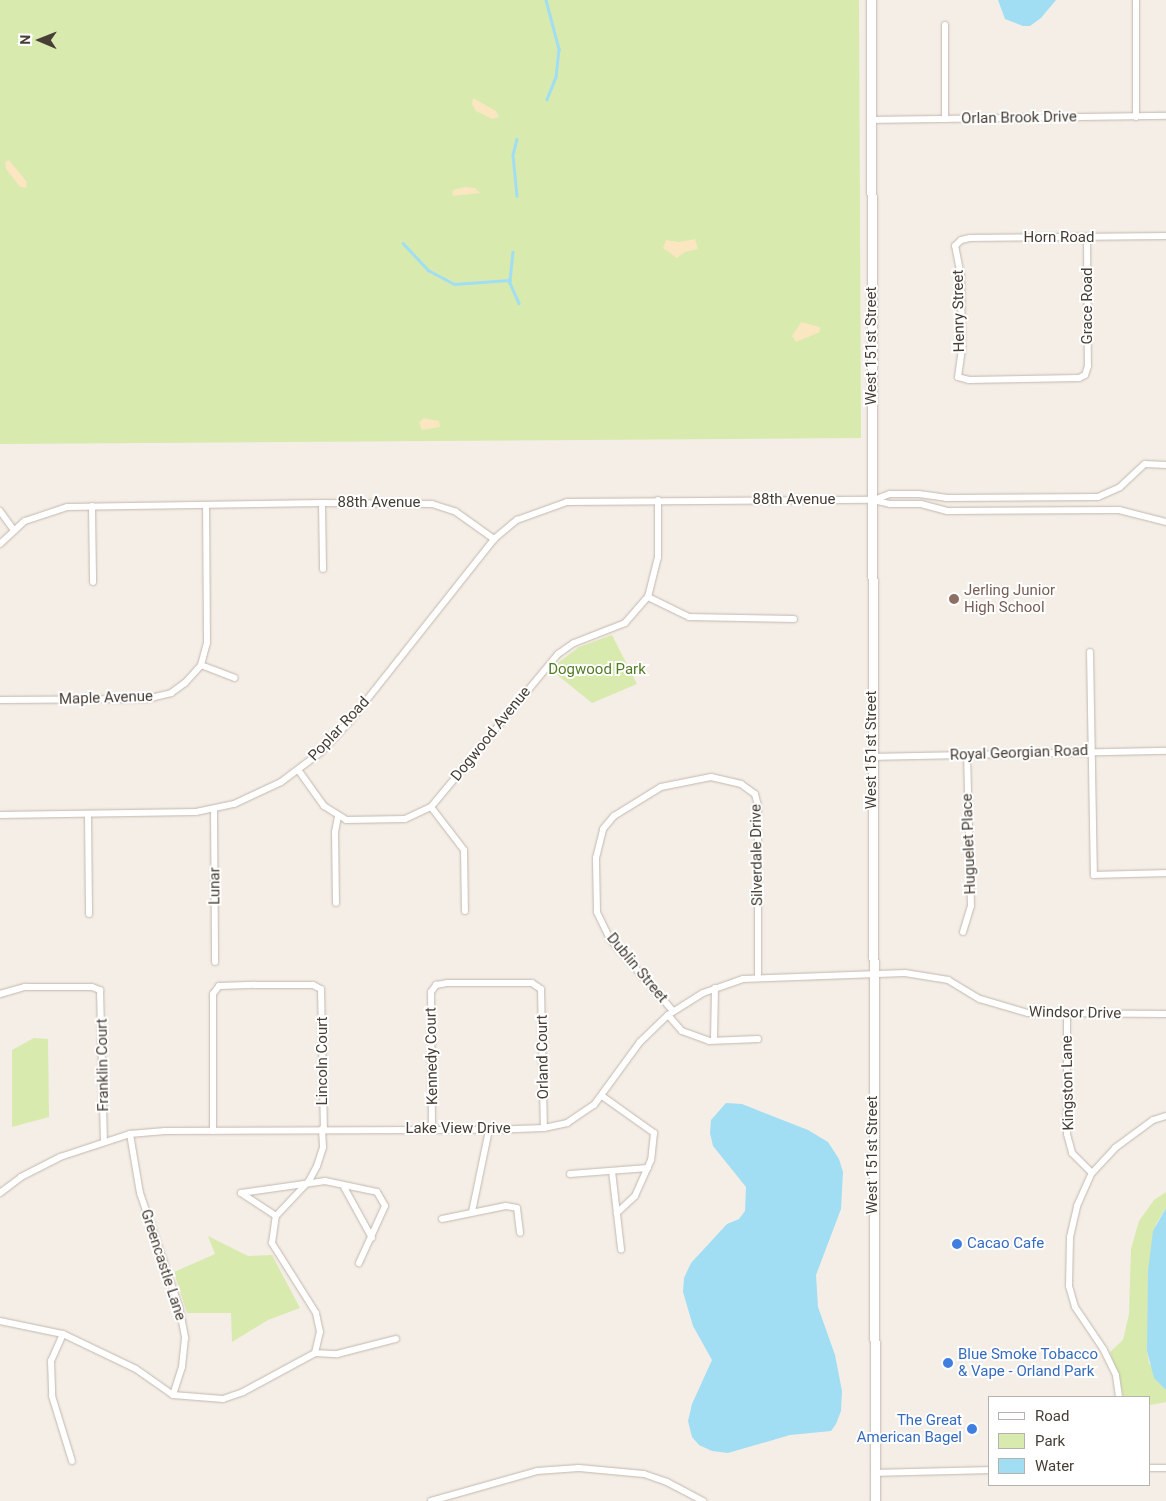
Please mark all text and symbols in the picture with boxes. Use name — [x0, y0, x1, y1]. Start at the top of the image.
north arrow — [15, 15, 65, 65]
text: N — [17, 35, 33, 45]
street label: Orlan Brook Drive — [961, 108, 1077, 128]
street label: Horn Road — [1024, 229, 1094, 247]
street label: Grace Road — [1079, 267, 1097, 345]
street label: Henry Street — [949, 270, 969, 352]
street label: West 151st Street — [863, 287, 881, 405]
street label: 88th Avenue — [753, 491, 835, 509]
street label: 88th Avenue — [338, 494, 420, 512]
place label: Jerling Junior High School — [964, 581, 1055, 616]
marker: Jerling Junior High School — [948, 593, 960, 605]
park label: Dogwood Park — [548, 661, 646, 679]
street label: Dogwood Avenue — [447, 683, 535, 785]
street label: Maple Avenue — [59, 687, 153, 709]
street label: West 151st Street — [863, 691, 881, 809]
street label: Poplar Road — [305, 693, 373, 765]
street label: Royal Georgian Road — [949, 742, 1089, 764]
street label: Huguelet Place — [958, 793, 980, 895]
street label: Silverdale Drive — [747, 804, 767, 906]
street label: Lunar — [206, 867, 224, 905]
street label: Dublin Street — [603, 930, 671, 1006]
street label: Windsor Drive — [1029, 1003, 1121, 1023]
street label: Kennedy Court — [422, 1007, 442, 1105]
street label: Orland Court — [533, 1015, 553, 1099]
street label: Lincoln Court — [314, 1016, 332, 1106]
street label: Franklin Court — [93, 1018, 113, 1112]
street label: Kingston Lane — [1058, 1035, 1078, 1131]
street label: West 151st Street — [864, 1096, 882, 1214]
street label: Lake View Drive — [405, 1120, 511, 1138]
street label: Greencastle Lane — [137, 1207, 189, 1323]
place label: Cacao Cafe — [967, 1235, 1044, 1253]
marker: Cacao Cafe — [951, 1238, 963, 1250]
place label: Blue Smoke Tobacco & Vape - Orland Park — [958, 1345, 1098, 1380]
marker: Blue Smoke Tobacco & Vape - Orland Park — [942, 1357, 954, 1369]
legend — [988, 1396, 1151, 1486]
text: Road — [1035, 1407, 1069, 1425]
place label: The Great American Bagel — [857, 1411, 962, 1446]
marker: The Great American Bagel — [966, 1423, 978, 1435]
text: Park — [1035, 1432, 1065, 1450]
text: Water — [1035, 1457, 1074, 1475]

